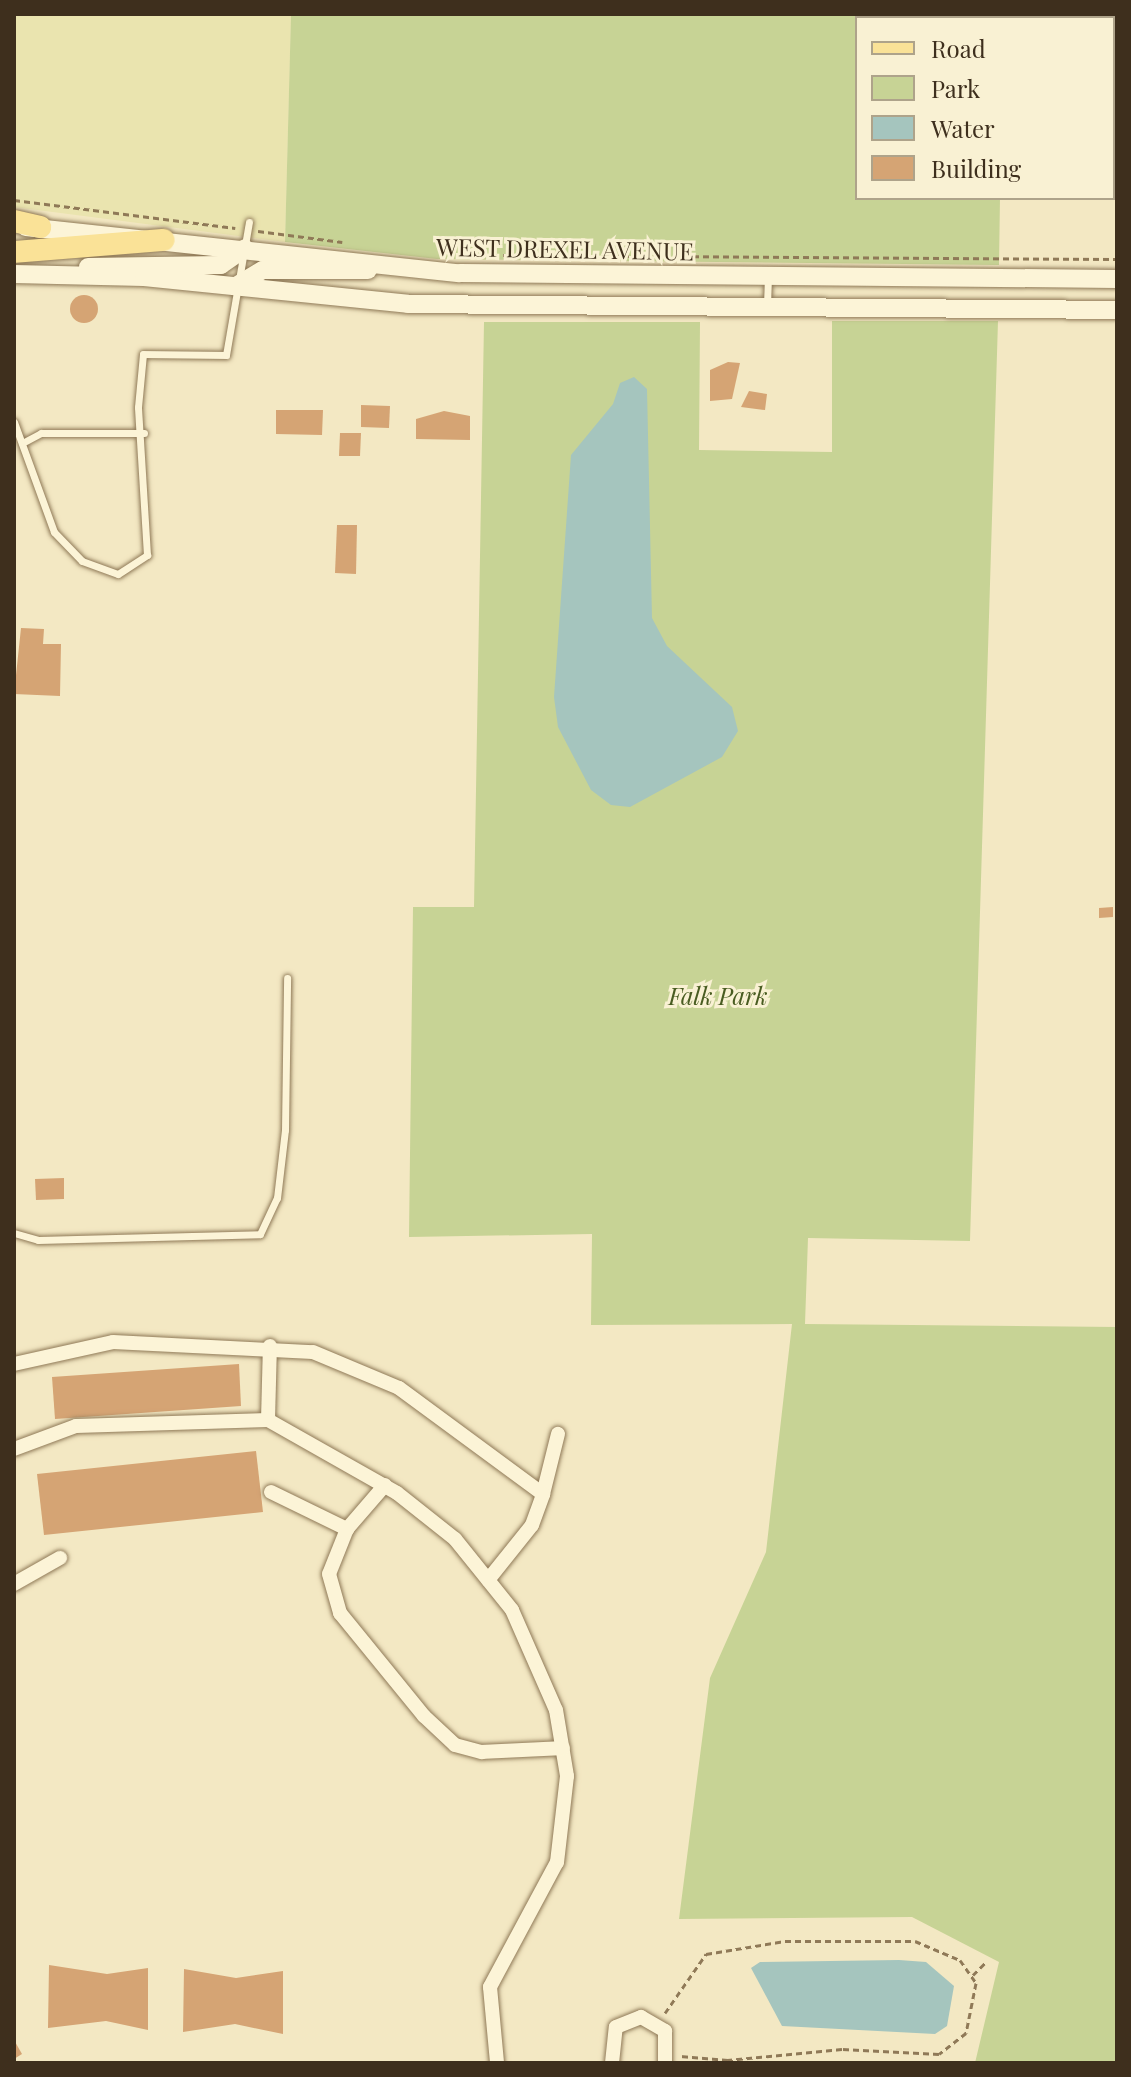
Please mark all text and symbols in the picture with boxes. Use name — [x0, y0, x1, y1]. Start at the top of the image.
legend — [855, 16, 1115, 200]
text: Road — [931, 32, 986, 64]
text: Park — [931, 72, 980, 104]
text: Water — [931, 112, 995, 144]
text: Building — [931, 152, 1021, 184]
street label: WEST DREXEL AVENUE — [435, 232, 695, 266]
park label: Falk Park — [668, 982, 768, 1010]

